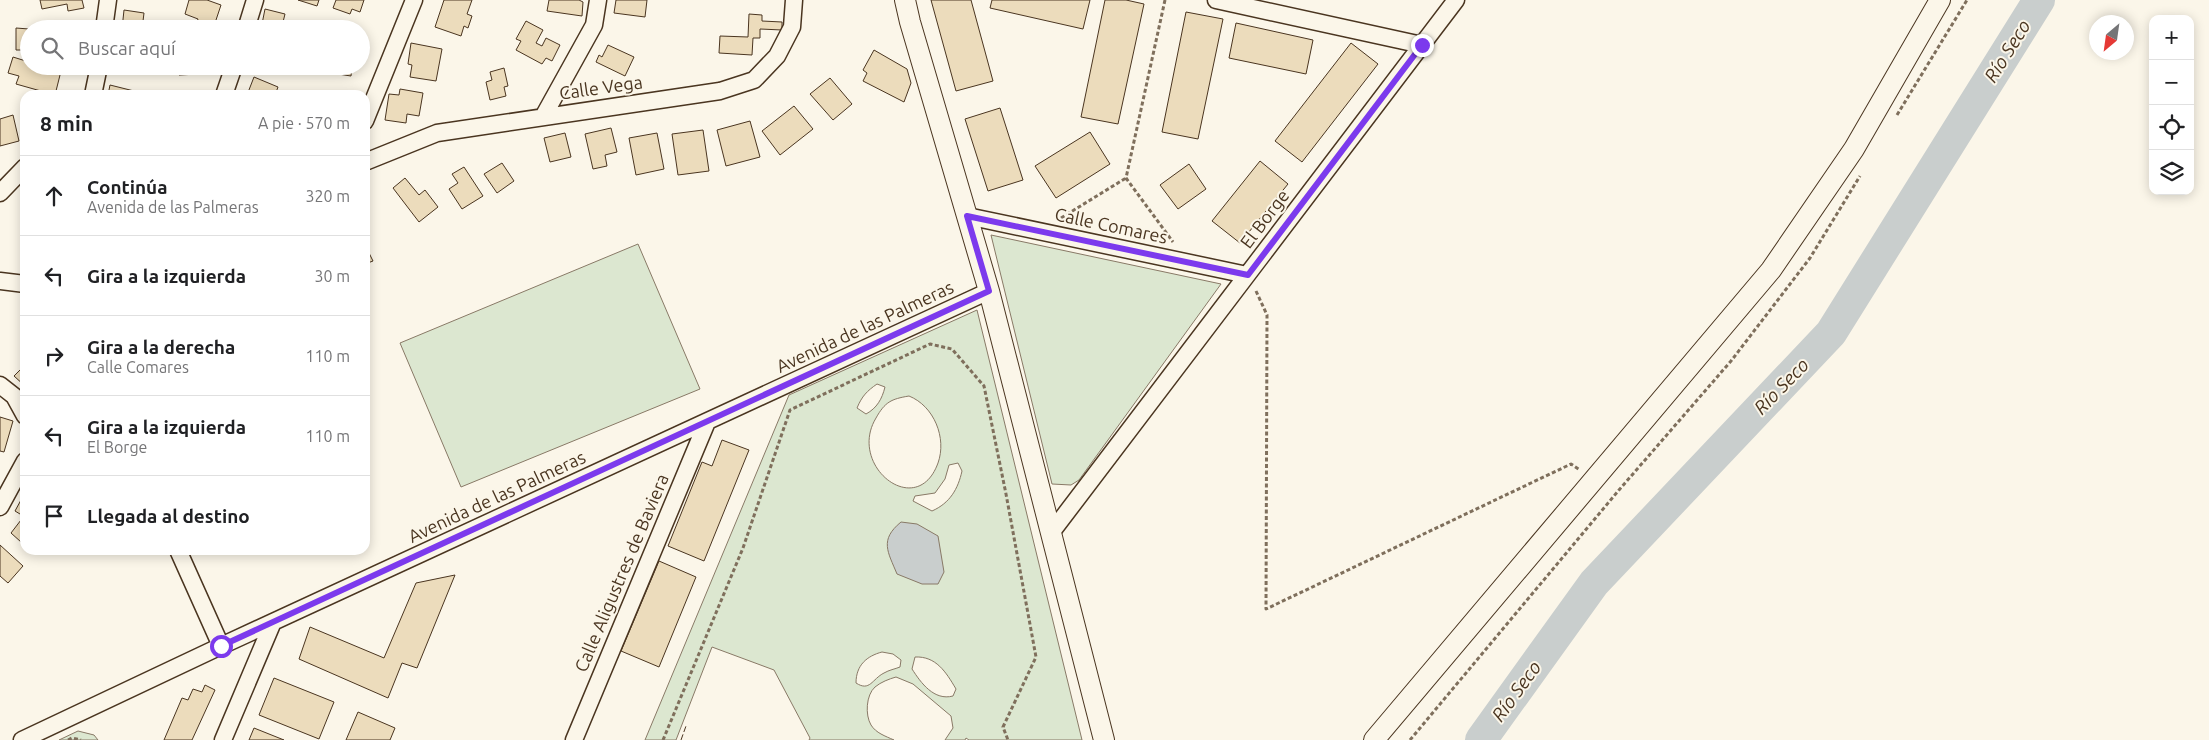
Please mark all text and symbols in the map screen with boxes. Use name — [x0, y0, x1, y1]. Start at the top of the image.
north arrow — [2089, 15, 2134, 60]
map controls — [2149, 15, 2194, 195]
button: + — [2149, 15, 2194, 60]
water label: Río Seco — [1979, 16, 2035, 86]
search box — [20, 20, 370, 75]
icon: search — [38, 34, 66, 62]
route end — [1411, 34, 1434, 57]
text: Buscar aquí — [78, 37, 176, 59]
button: − — [2149, 60, 2194, 105]
street label: Calle Vega — [558, 71, 644, 103]
button: locate — [2149, 105, 2194, 150]
text: 8 min — [40, 111, 93, 135]
text: A pie · 570 m — [258, 114, 350, 132]
button: layers — [2149, 150, 2194, 195]
text: Continúa — [87, 176, 168, 198]
icon: ahead — [40, 182, 68, 210]
street label: El Borge — [1236, 185, 1293, 252]
text: 320 m — [305, 187, 350, 205]
text: Avenida de las Palmeras — [87, 198, 259, 216]
street label: Calle Comares — [1053, 203, 1170, 247]
icon: left — [40, 262, 68, 290]
text: Gira a la izquierda — [87, 265, 246, 287]
text: 30 m — [314, 267, 350, 285]
street label: Avenida de las Palmeras — [773, 276, 956, 376]
text: Gira a la derecha — [87, 336, 235, 358]
icon: right — [40, 342, 68, 370]
text: 110 m — [305, 347, 350, 365]
water label: Río Seco — [1749, 353, 1813, 419]
text: Calle Comares — [87, 358, 189, 376]
text: Gira a la izquierda — [87, 416, 246, 438]
icon: left — [40, 422, 68, 450]
text: 110 m — [305, 427, 350, 445]
text: El Borge — [87, 438, 147, 456]
street label: Avenida de las Palmeras — [405, 446, 588, 546]
street label: Calle Aligustres de Baviera — [570, 471, 672, 675]
icon: arrive — [40, 502, 68, 530]
text: Llegada al destino — [87, 505, 250, 527]
route start — [210, 635, 233, 658]
water label: Río Seco — [1487, 657, 1545, 725]

